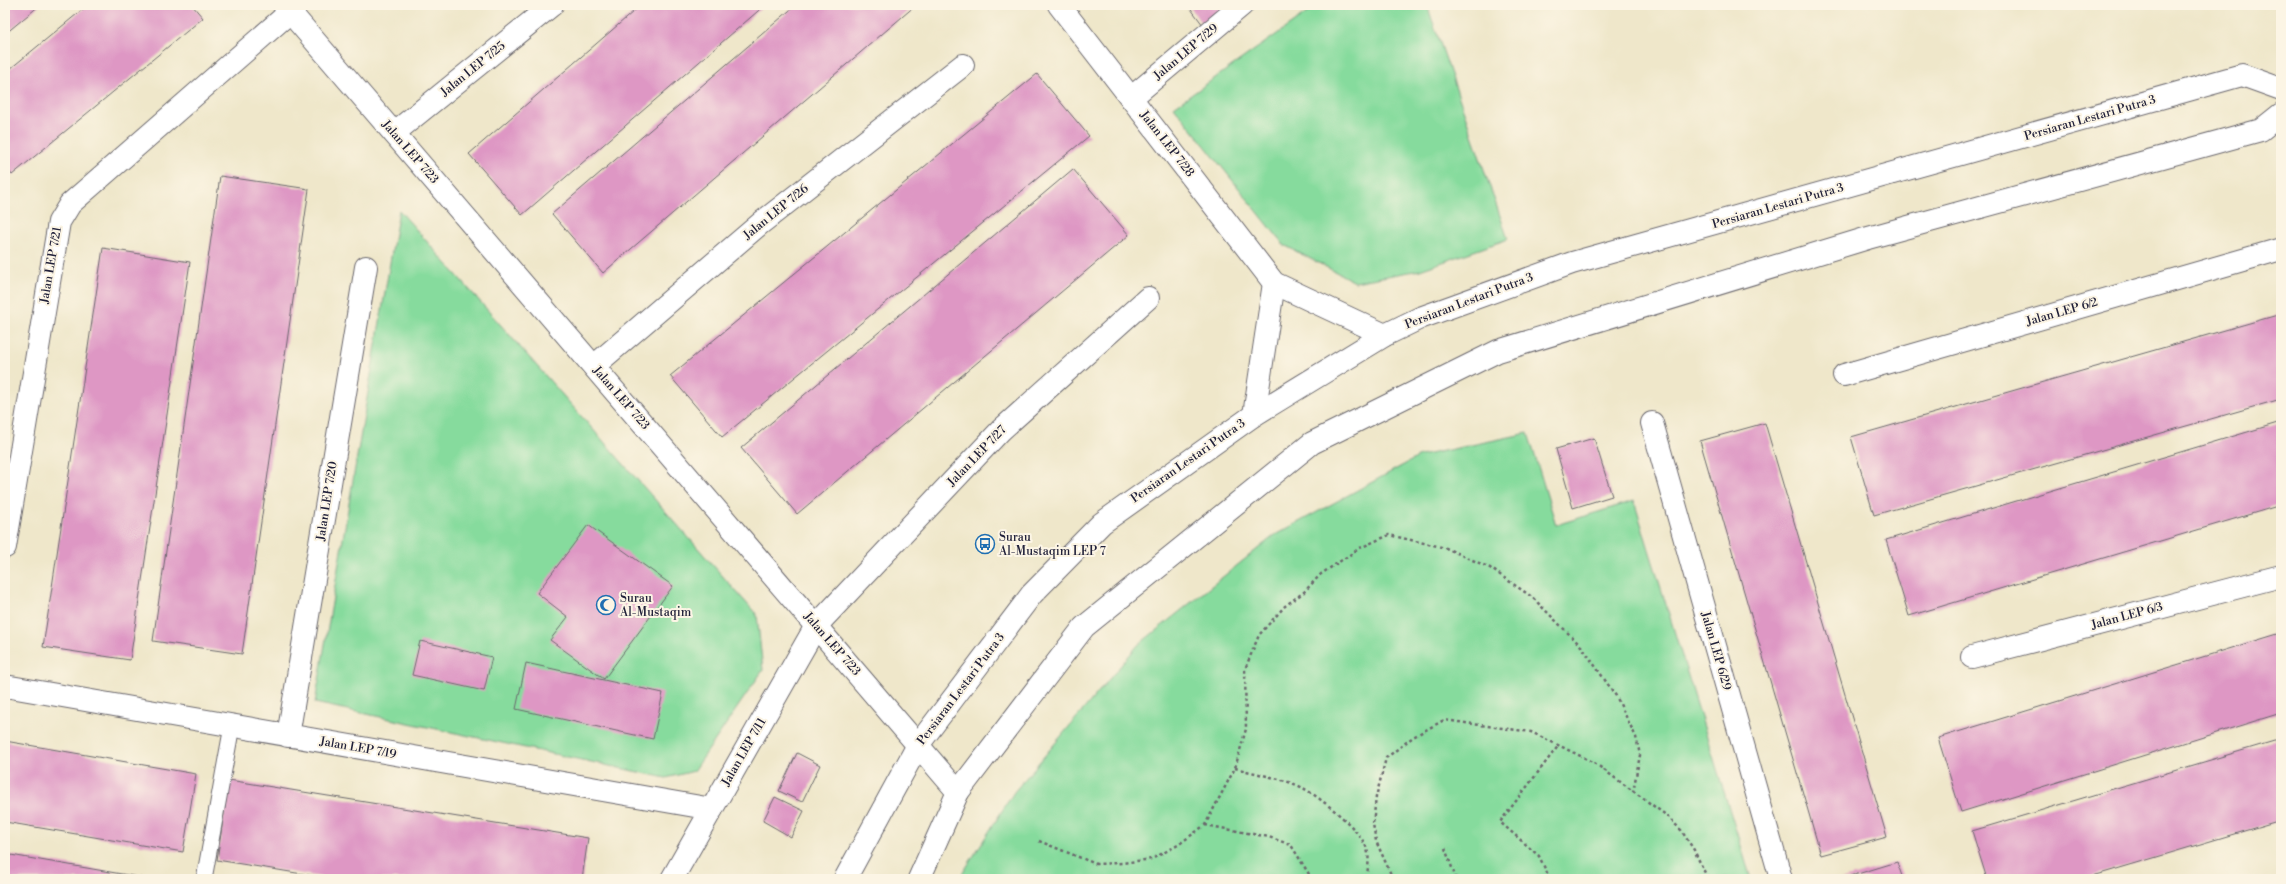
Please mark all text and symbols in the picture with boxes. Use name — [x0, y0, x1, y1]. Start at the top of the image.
street label: Jalan LEP 7/29 — [1150, 21, 1221, 84]
street label: Jalan LEP 7/25 — [437, 38, 509, 100]
street label: Persiaran Lestari Putra 3 — [2022, 92, 2158, 144]
street label: Jalan LEP 7/28 — [1136, 107, 1197, 180]
street label: Jalan LEP 7/23 — [378, 116, 442, 187]
street label: Persiaran Lestari Putra 3 — [1710, 180, 1846, 232]
street label: Jalan LEP 7/26 — [740, 181, 812, 244]
street label: Jalan LEP 7/21 — [37, 225, 65, 306]
street label: Persiaran Lestari Putra 3 — [1403, 269, 1536, 332]
street label: Jalan LEP 6/2 — [2024, 295, 2100, 330]
street label: Jalan LEP 7/23 — [589, 362, 653, 433]
street label: Persiaran Lestari Putra 3 — [1128, 416, 1248, 506]
street label: Jalan LEP 7/27 — [944, 423, 1010, 490]
street label: Jalan LEP 7/20 — [313, 460, 341, 543]
place label: Surau Al-Mustaqim LEP 7 — [998, 530, 1106, 559]
bus stop icon: Surau Al-Mustaqim LEP 7 — [974, 533, 996, 555]
place label: Surau Al-Mustaqim — [619, 591, 692, 620]
mosque icon: Surau Al-Mustaqim — [595, 594, 617, 616]
street label: Jalan LEP 6/3 — [2089, 599, 2165, 633]
street label: Jalan LEP 7/23 — [800, 608, 864, 679]
street label: Jalan LEP 6/29 — [1697, 609, 1734, 692]
street label: Persiaran Lestari Putra 3 — [914, 630, 1008, 748]
street label: Jalan LEP 7/11 — [718, 714, 770, 790]
street label: Jalan LEP 7/19 — [317, 734, 398, 762]

